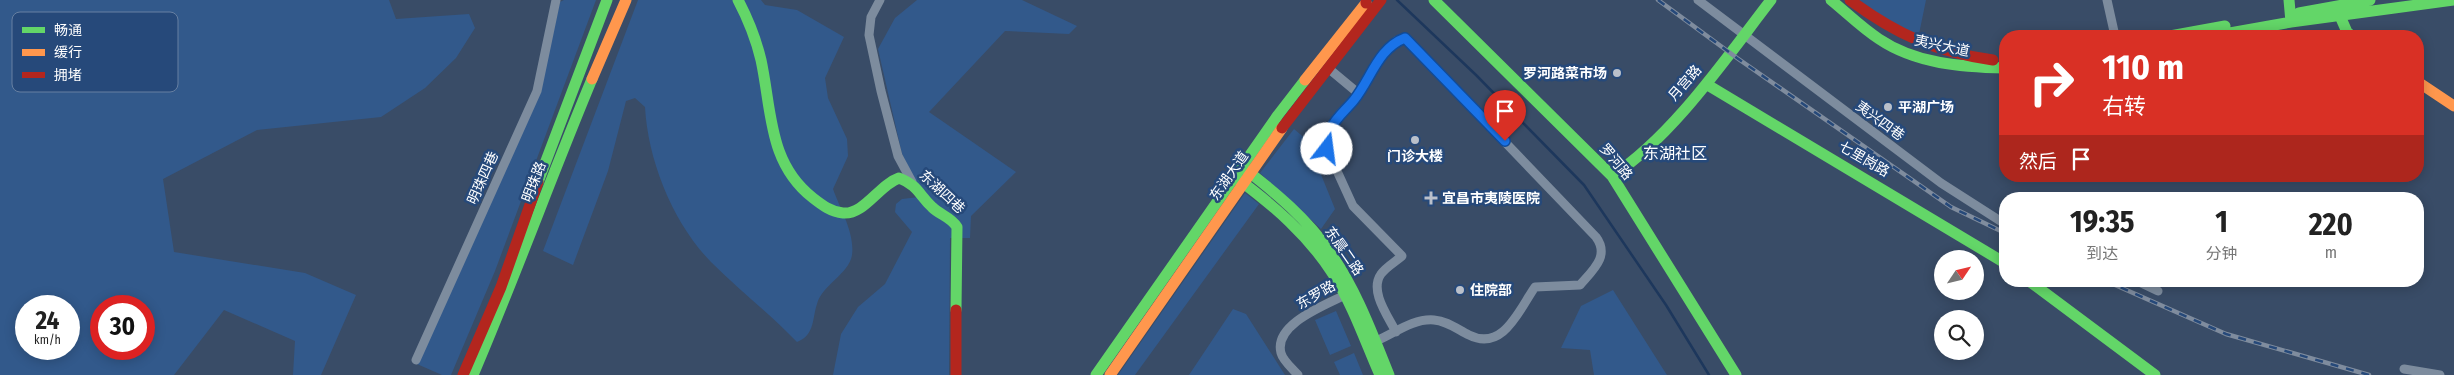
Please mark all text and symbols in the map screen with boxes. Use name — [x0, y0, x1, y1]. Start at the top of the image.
legend — [12, 12, 178, 92]
text: 畅通 — [54, 22, 82, 39]
street label: 夷兴大道 — [1913, 32, 1971, 60]
text: 缓行 — [54, 44, 82, 61]
text: 110 m — [2102, 46, 2184, 88]
icon: right — [2019, 50, 2084, 115]
street label: 月宫路 — [1665, 62, 1705, 104]
place label: 罗河路菜市场 — [1523, 65, 1607, 82]
text: 拥堵 — [54, 67, 82, 84]
marker: 罗河路菜市场 — [1611, 67, 1623, 79]
pin — [1484, 90, 1526, 141]
text: 右转 — [2102, 93, 2146, 120]
icon: arrive — [1491, 97, 1519, 125]
street label: 夷兴四巷 — [1852, 98, 1908, 144]
place label: 平湖广场 — [1898, 99, 1954, 116]
marker: 平湖广场 — [1882, 101, 1894, 113]
position arrow — [1300, 122, 1352, 174]
marker: 门诊大楼 — [1409, 134, 1421, 146]
street label: 七里岗路 — [1836, 138, 1892, 180]
street label: 罗河路 — [1596, 140, 1636, 184]
district label: 东湖社区 — [1643, 144, 1707, 163]
icon: arrive — [2067, 145, 2095, 173]
street label: 东湖大道 — [1206, 148, 1252, 204]
place label: 门诊大楼 — [1387, 148, 1443, 165]
street label: 明珠四巷 — [464, 149, 502, 207]
text: 然后 — [2019, 150, 2057, 173]
street label: 明珠路 — [519, 159, 549, 205]
street label: 东湖四巷 — [916, 167, 968, 217]
place label: 宜昌市夷陵医院 — [1442, 190, 1540, 207]
marker: 宜昌市夷陵医院 — [1424, 191, 1438, 205]
text: 19:35 — [2070, 204, 2135, 240]
text: 1 — [2215, 204, 2228, 240]
text: 220 — [2309, 207, 2353, 243]
street label: 东晨二路 — [1321, 223, 1367, 279]
text: m — [2325, 243, 2337, 262]
text: 到达 — [2086, 244, 2118, 263]
text: 分钟 — [2206, 244, 2238, 263]
north arrow — [1934, 250, 1984, 300]
map controls — [1934, 250, 1984, 360]
street label: 东罗路 — [1294, 277, 1338, 313]
place label: 住院部 — [1470, 282, 1512, 299]
marker: 住院部 — [1454, 284, 1466, 296]
speed limit sign: 30 — [90, 295, 155, 360]
text: 24 — [36, 306, 59, 336]
button: search — [1934, 310, 1984, 360]
text: km/h — [34, 333, 61, 347]

